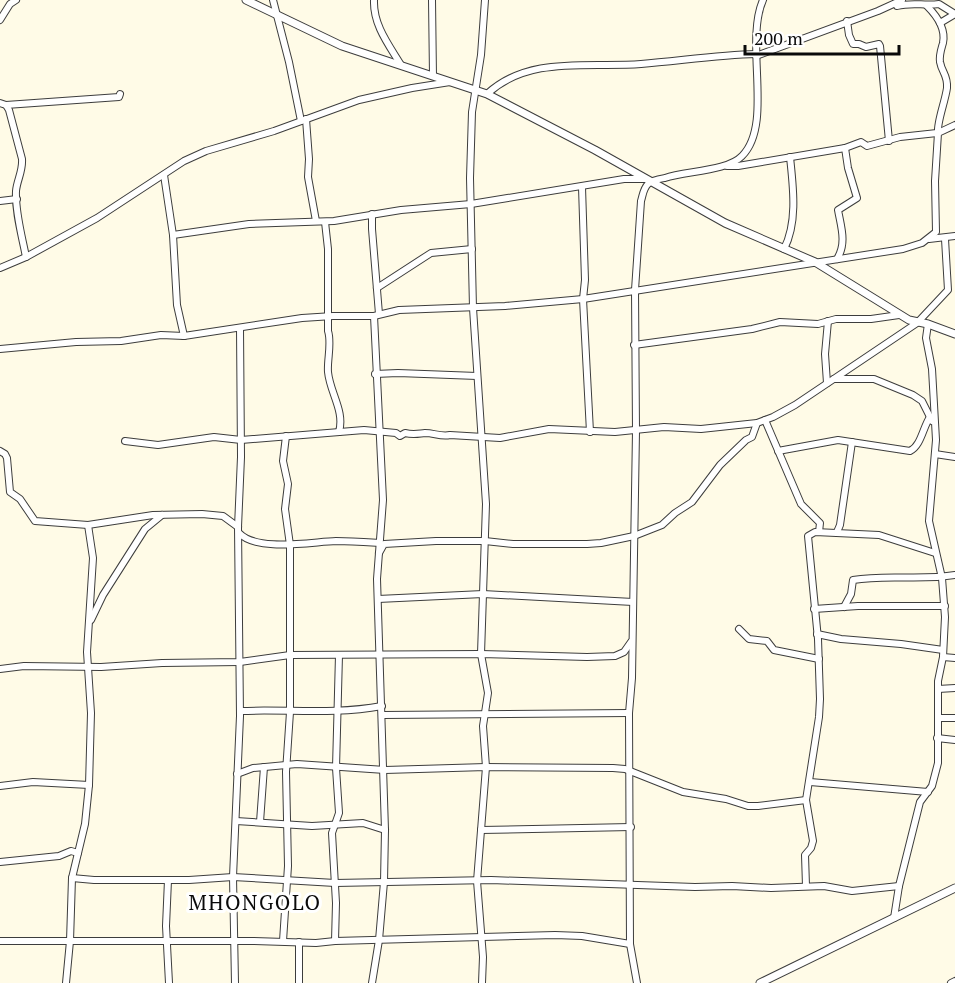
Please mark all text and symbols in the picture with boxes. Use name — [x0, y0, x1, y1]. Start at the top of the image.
scale bar — [745, 18, 900, 56]
text: 200 m — [754, 26, 803, 50]
district label: MHONGOLO — [189, 888, 321, 916]

